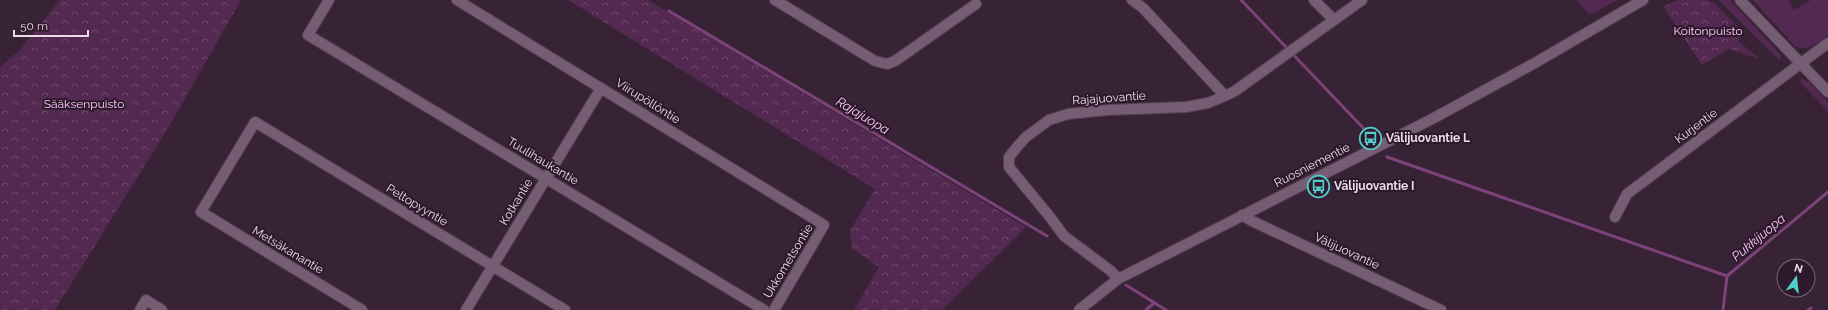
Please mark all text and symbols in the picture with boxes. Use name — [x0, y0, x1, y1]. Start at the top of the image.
scale bar — [14, 12, 88, 38]
text: 50 m — [20, 19, 48, 33]
park label: Koitonpuisto — [1673, 24, 1743, 38]
street label: Viirupöllöntie — [613, 76, 683, 126]
street label: Rajajuovantie — [1072, 88, 1146, 108]
water label: Rajajuopa — [833, 94, 892, 137]
park label: Sääksenpuisto — [44, 97, 124, 111]
street label: Kurjentie — [1672, 106, 1720, 146]
bus stop icon: Välijuovantie L — [1357, 125, 1383, 151]
place label: Välijuovantie L — [1386, 131, 1470, 145]
street label: Tuulihaukantie — [505, 134, 581, 188]
street label: Ruosniementie — [1272, 140, 1352, 190]
bus stop icon: Välijuovantie I — [1306, 173, 1332, 199]
street label: Kotkantie — [497, 176, 535, 228]
place label: Välijuovantie I — [1334, 179, 1415, 193]
street label: Peltopyyntie — [384, 181, 450, 229]
water label: Pukkijuopa — [1729, 211, 1788, 264]
street label: Ukkometsontie — [760, 221, 816, 301]
street label: Metsäkanantie — [250, 223, 326, 277]
street label: Välijuovantie — [1312, 230, 1382, 272]
north arrow — [1776, 258, 1816, 298]
text: N — [1793, 261, 1804, 276]

